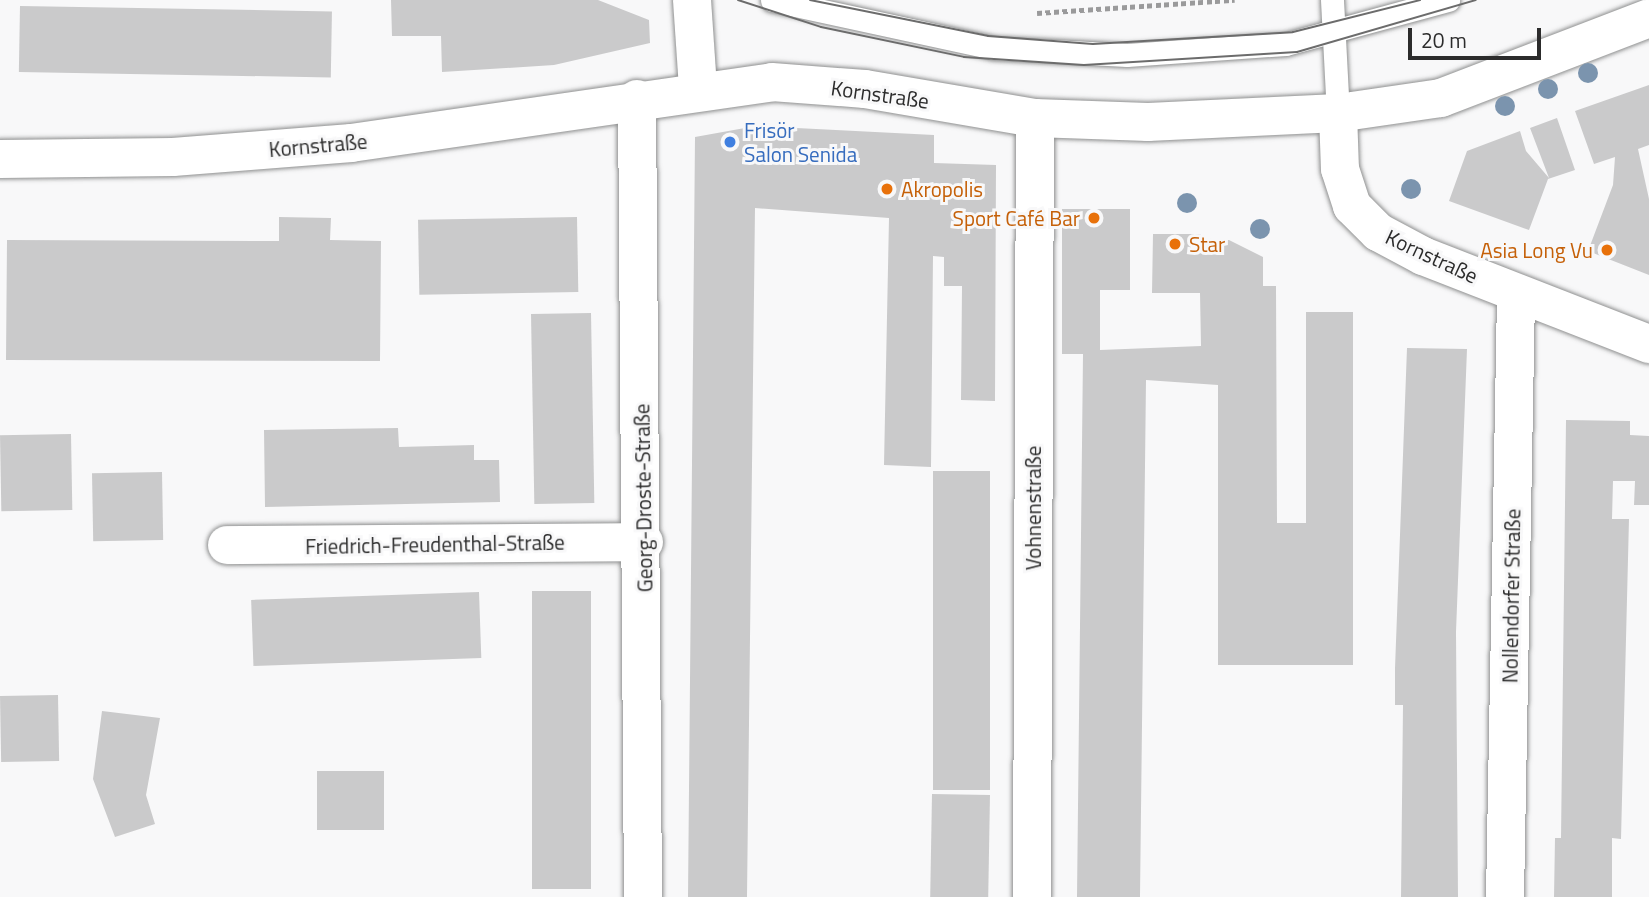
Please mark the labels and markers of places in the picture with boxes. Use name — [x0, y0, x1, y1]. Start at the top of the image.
place label: Frisör Salon Senida — [744, 117, 857, 167]
marker: Frisör Salon Senida — [722, 134, 738, 150]
place label: Akropolis — [901, 176, 983, 202]
marker: Akropolis — [879, 181, 895, 197]
place label: Sport Café Bar — [953, 205, 1080, 231]
marker: Sport Café Bar — [1086, 210, 1102, 226]
place label: Star — [1189, 231, 1225, 257]
marker: Star — [1167, 236, 1183, 252]
place label: Asia Long Vu — [1480, 237, 1593, 263]
marker: Asia Long Vu — [1599, 242, 1615, 258]

